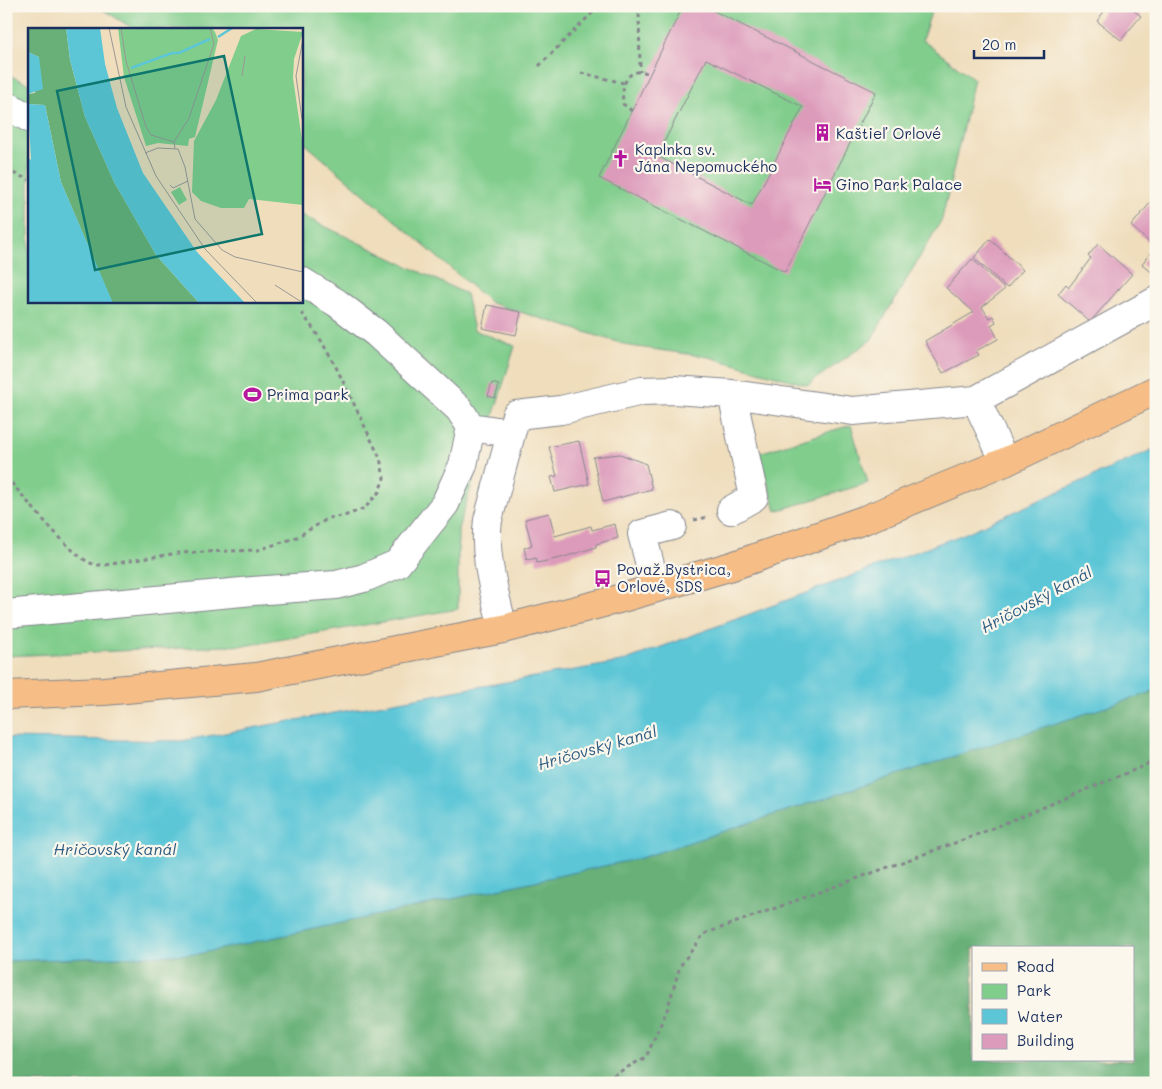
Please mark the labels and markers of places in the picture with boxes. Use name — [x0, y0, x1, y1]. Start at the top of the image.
building icon: Kaštieľ Orlové — [812, 123, 832, 143]
place label: Kaštieľ Orlové — [836, 123, 941, 143]
place label: Kaplnka sv. Jána Nepomuckého — [635, 139, 777, 176]
church icon: Kaplnka sv. Jána Nepomuckého — [611, 148, 631, 168]
hotel icon: Gino Park Palace — [812, 174, 832, 194]
place label: Gino Park Palace — [836, 174, 962, 194]
sports icon: Prima park — [243, 384, 263, 404]
place label: Prima park — [267, 384, 349, 404]
place label: Považ.Bystrica, Orlové, SDS — [617, 559, 731, 596]
bus stop icon: Považ.Bystrica, Orlové, SDS — [593, 568, 613, 588]

